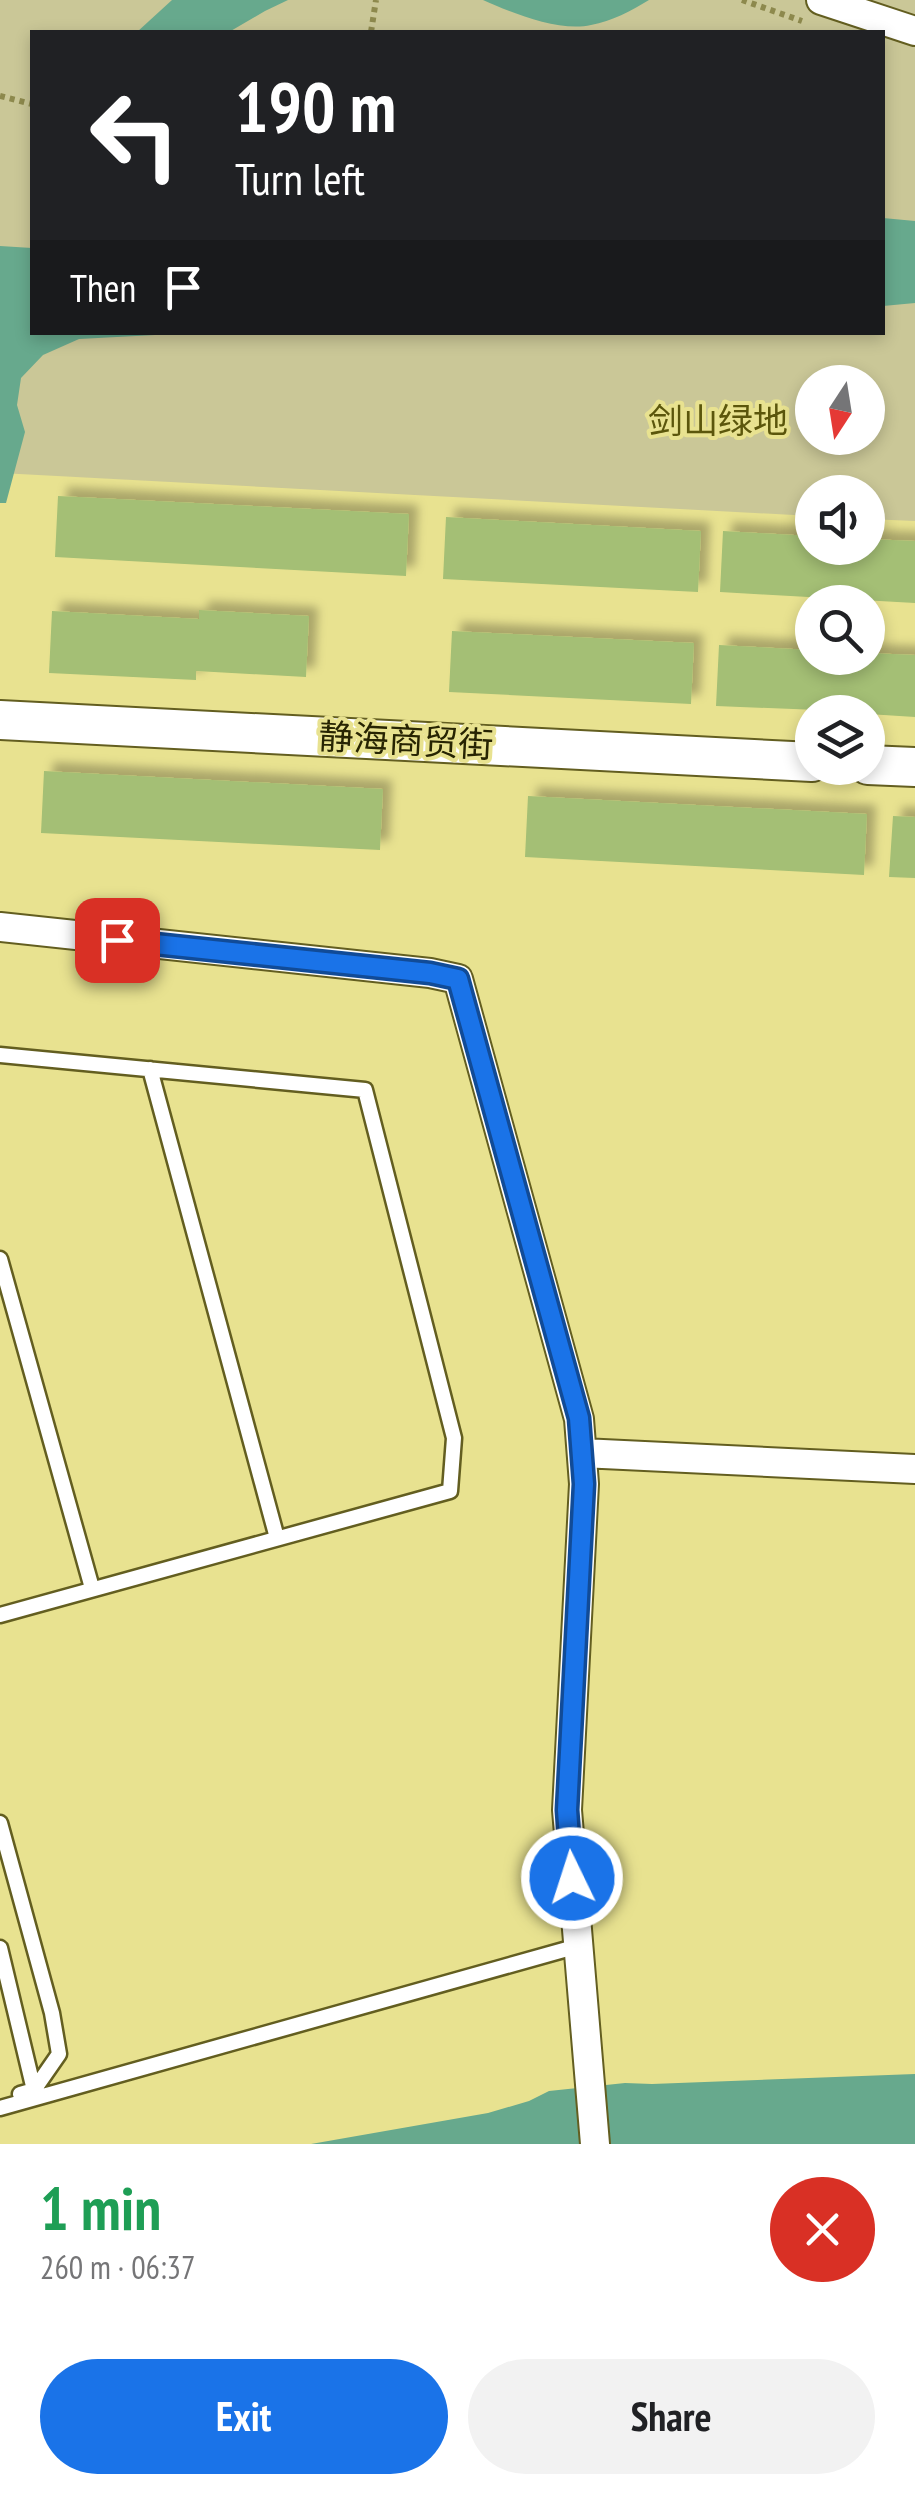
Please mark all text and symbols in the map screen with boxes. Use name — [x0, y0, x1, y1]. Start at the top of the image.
text: 190 m — [235, 61, 396, 151]
icon: left — [70, 70, 200, 200]
text: Turn left — [235, 149, 365, 207]
icon: arrive — [156, 260, 211, 315]
text: Then — [70, 263, 136, 312]
north arrow — [795, 365, 885, 455]
map controls — [795, 365, 885, 785]
park label: 剑山绿地 — [648, 397, 788, 443]
button: sound — [795, 475, 885, 565]
button: search — [795, 585, 885, 675]
button: layers — [795, 695, 885, 785]
street label: 静海商贸街 — [317, 712, 495, 768]
pin — [75, 898, 160, 983]
icon: arrive — [90, 913, 145, 968]
position arrow — [520, 1826, 624, 1930]
text: 1 min — [40, 2169, 161, 2247]
button: close — [770, 2177, 875, 2282]
text: 260 m · 06:37 — [40, 2246, 195, 2288]
button: Exit — [40, 2359, 448, 2474]
button: Share — [468, 2359, 875, 2474]

